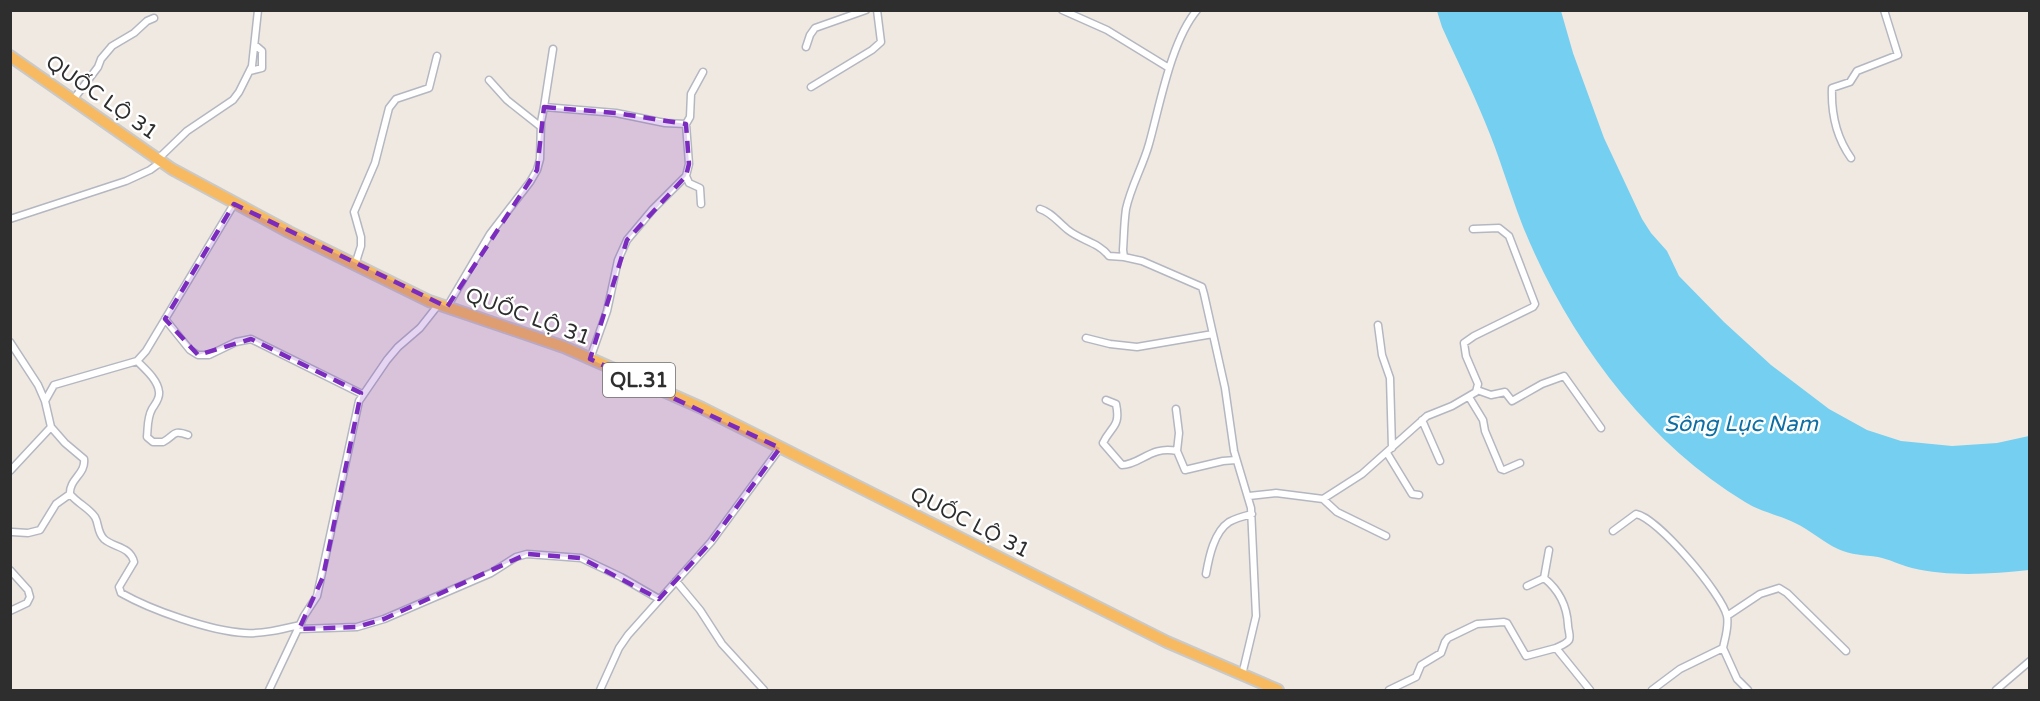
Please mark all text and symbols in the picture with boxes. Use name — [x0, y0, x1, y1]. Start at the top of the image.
street label: QUỐC LỘ 31 — [41, 48, 164, 145]
street label: QUỐC LỘ 31 — [462, 280, 594, 351]
road number: QL.31 — [603, 363, 675, 397]
water label: Sông Lục Nam — [1664, 411, 1819, 437]
street label: QUỐC LỘ 31 — [906, 480, 1035, 563]

